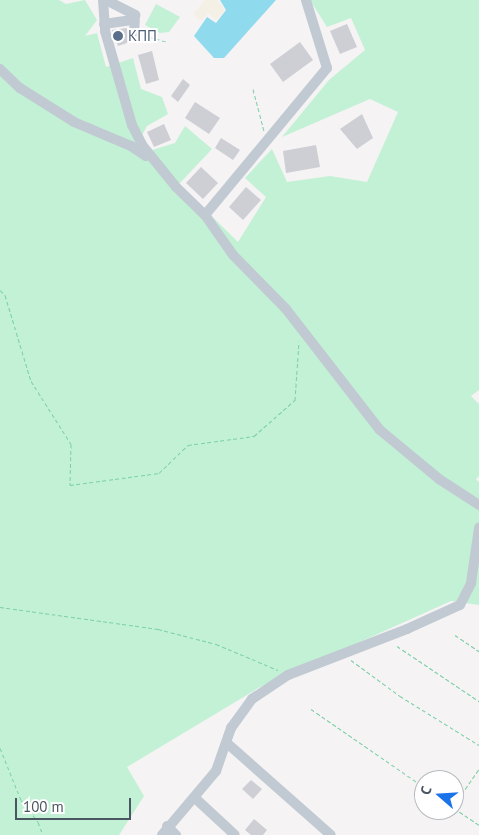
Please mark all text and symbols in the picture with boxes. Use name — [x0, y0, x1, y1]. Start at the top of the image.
place label: КПП — [128, 27, 157, 45]
marker: КПП — [112, 30, 124, 42]
north arrow — [414, 770, 464, 820]
text: С — [416, 784, 436, 797]
scale bar — [18, 788, 134, 820]
text: 100 m — [23, 797, 64, 816]

